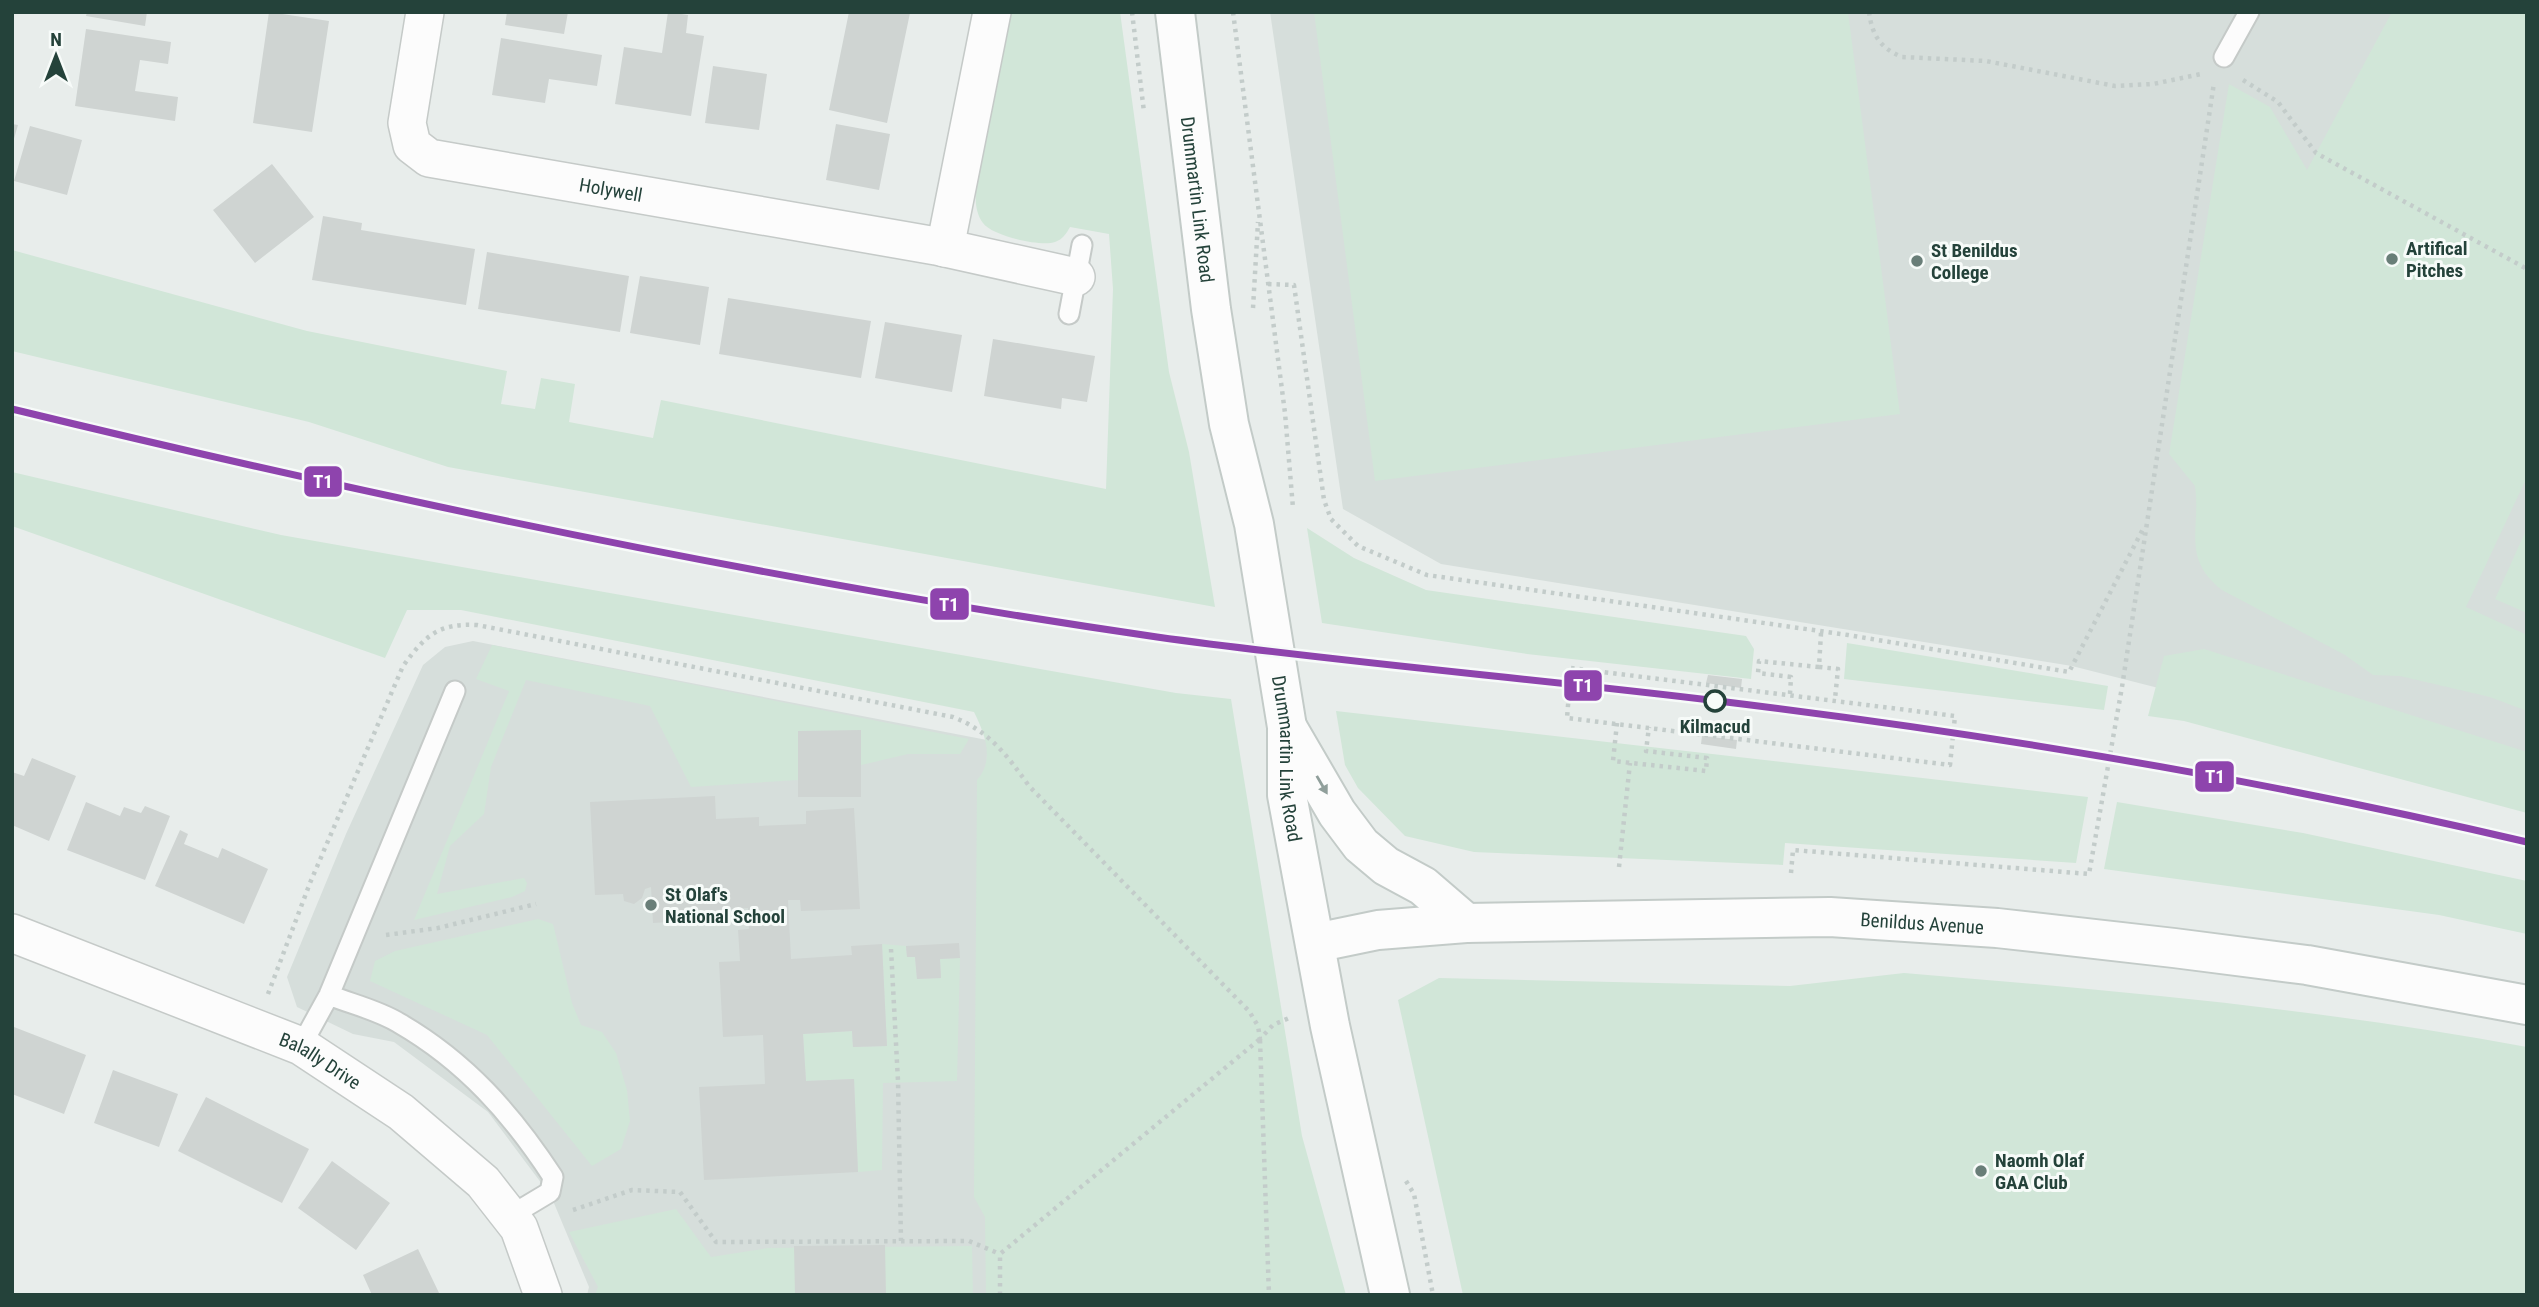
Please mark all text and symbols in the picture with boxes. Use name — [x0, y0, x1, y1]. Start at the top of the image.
north arrow — [21, 21, 91, 91]
text: N — [50, 28, 62, 51]
street label: Drummartin Link Road — [1176, 115, 1219, 284]
street label: Holywell — [578, 173, 644, 206]
place label: Artifical Pitches — [2406, 237, 2468, 282]
place label: St Benildus College — [1931, 239, 2018, 284]
marker: Artifical Pitches — [2384, 251, 2400, 267]
marker: St Benildus College — [1909, 253, 1925, 269]
line badge: T1 — [303, 465, 343, 498]
text: T1 — [313, 470, 333, 493]
line badge: T1 — [929, 587, 970, 621]
text: T1 — [939, 593, 959, 616]
line badge: T1 — [1563, 669, 1603, 702]
street label: Drummartin Link Road — [1267, 674, 1307, 844]
text: T1 — [1573, 674, 1593, 697]
marker: Kilmacud — [1704, 690, 1726, 712]
place label: Kilmacud — [1680, 715, 1750, 738]
line badge: T1 — [2194, 760, 2235, 793]
text: T1 — [2205, 765, 2225, 788]
one-way arrow — [1316, 775, 1328, 795]
place label: St Olaf's National School — [665, 883, 785, 928]
marker: St Olaf's National School — [643, 897, 659, 913]
street label: Benildus Avenue — [1860, 908, 1985, 939]
street label: Balally Drive — [276, 1027, 366, 1094]
place label: Naomh Olaf GAA Club — [1995, 1149, 2085, 1194]
marker: Naomh Olaf GAA Club — [1973, 1163, 1989, 1179]

